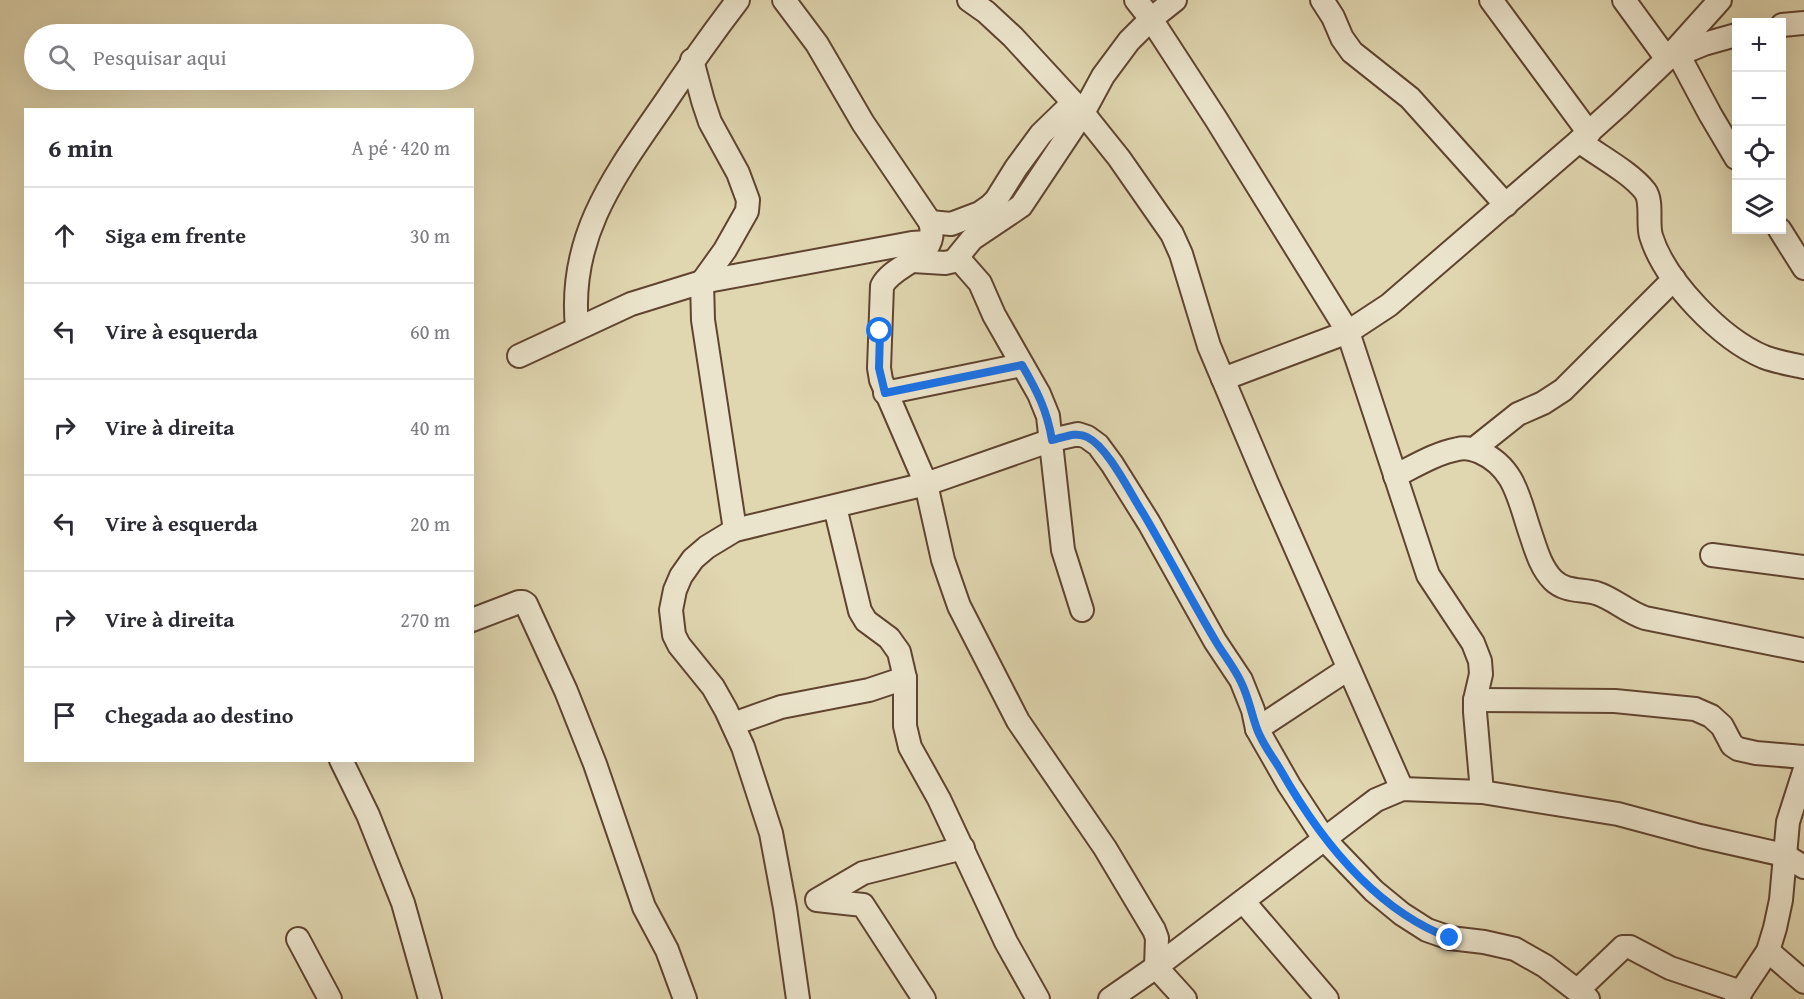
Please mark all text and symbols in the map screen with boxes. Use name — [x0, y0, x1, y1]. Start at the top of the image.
map controls — [1732, 18, 1786, 234]
button: + — [1732, 18, 1786, 72]
search box — [24, 24, 474, 90]
icon: search — [45, 41, 78, 74]
text: Pesquisar aqui — [93, 41, 227, 73]
button: − — [1732, 72, 1786, 126]
button: locate — [1732, 126, 1786, 180]
text: 6 min — [48, 128, 113, 167]
text: A pé · 420 m — [352, 133, 450, 162]
button: layers — [1732, 180, 1786, 234]
icon: ahead — [48, 219, 81, 252]
text: Siga em frente — [105, 219, 246, 251]
text: 30 m — [410, 221, 450, 250]
icon: left — [48, 315, 81, 348]
text: Vire à esquerda — [105, 315, 258, 347]
text: 60 m — [410, 317, 450, 346]
route start — [866, 317, 892, 343]
icon: right — [48, 411, 81, 444]
text: Vire à direita — [105, 411, 235, 443]
text: 40 m — [410, 413, 450, 442]
icon: left — [48, 507, 81, 540]
text: Vire à esquerda — [105, 507, 258, 539]
text: 20 m — [410, 509, 450, 538]
icon: right — [48, 603, 81, 636]
text: Vire à direita — [105, 603, 235, 635]
text: 270 m — [400, 605, 450, 634]
icon: arrive — [48, 699, 81, 732]
text: Chegada ao destino — [105, 699, 293, 731]
route end — [1436, 924, 1462, 950]

